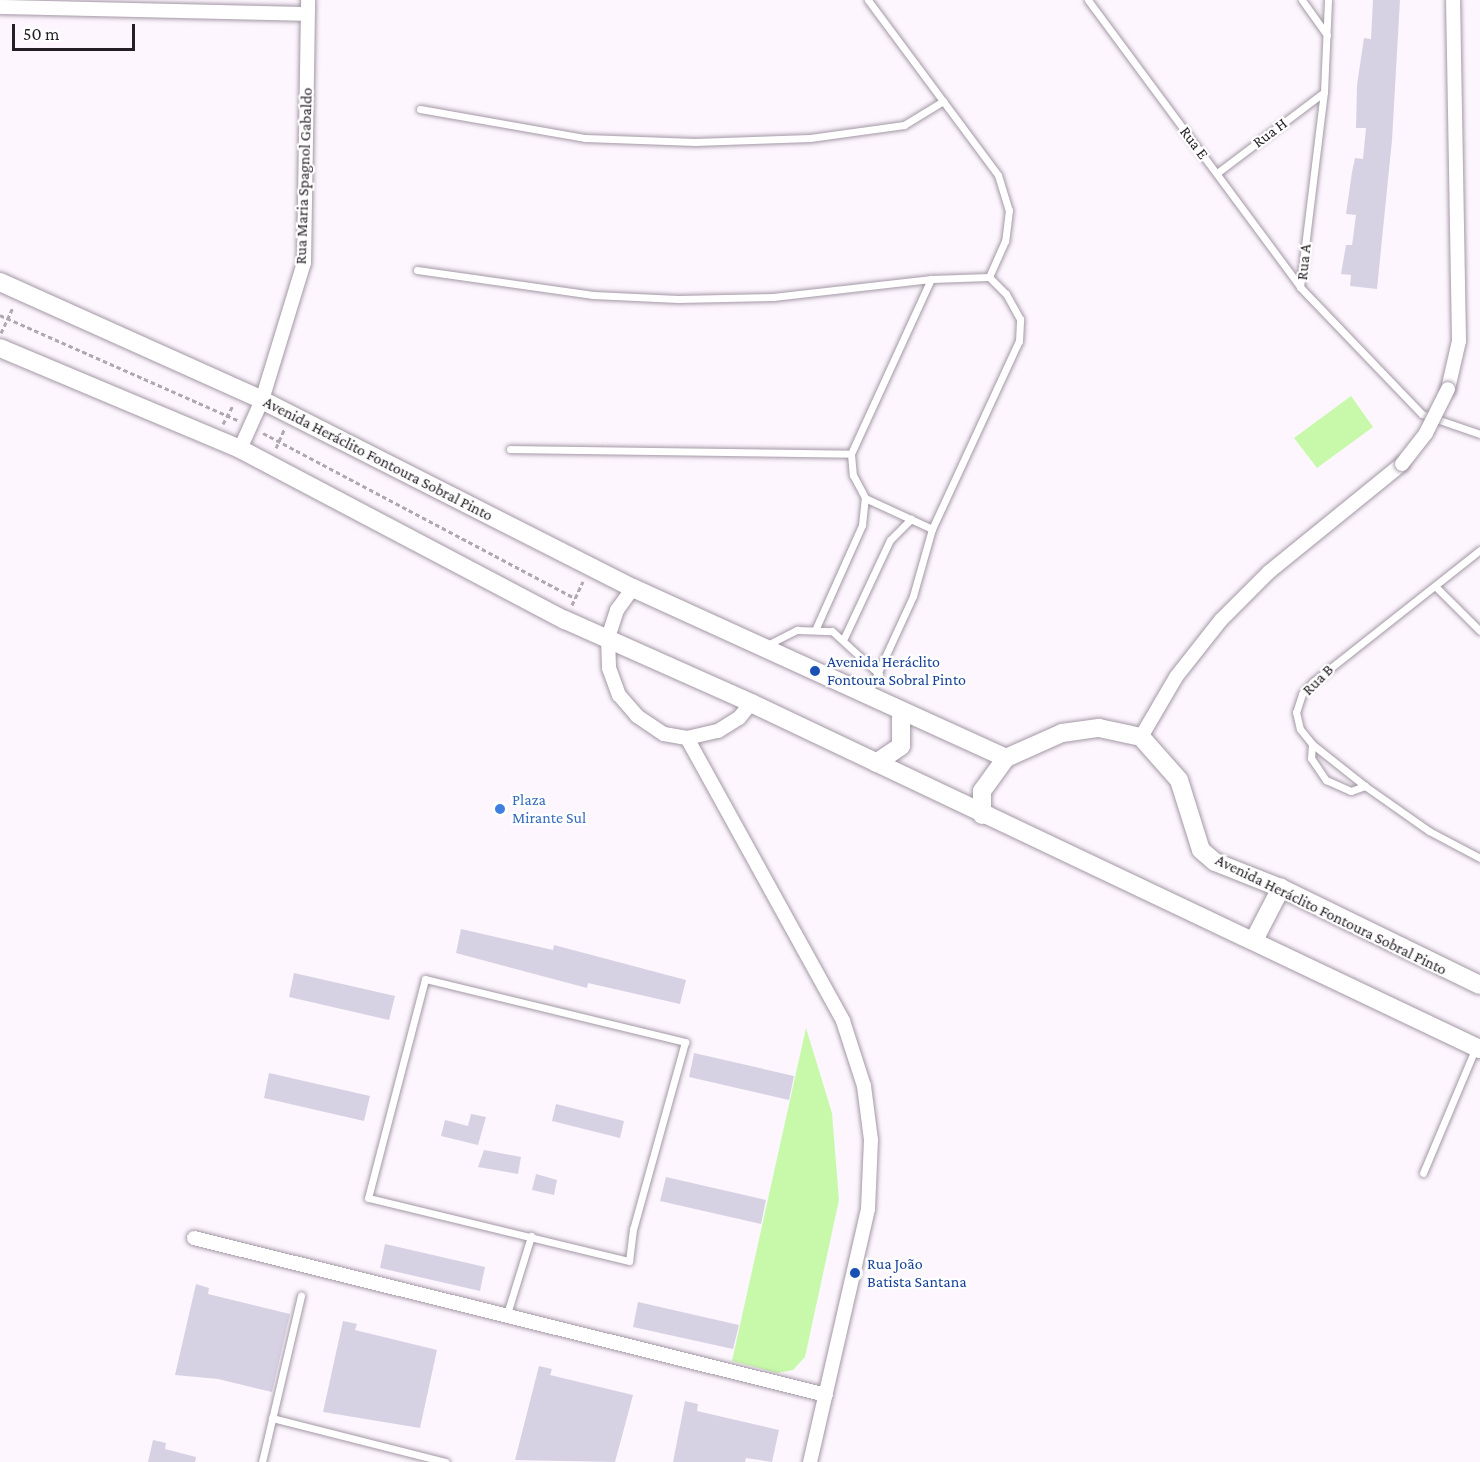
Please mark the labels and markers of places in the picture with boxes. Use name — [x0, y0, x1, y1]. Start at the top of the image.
place label: Avenida Heráclito Fontoura Sobral Pinto — [827, 652, 966, 690]
marker: Avenida Heráclito Fontoura Sobral Pinto — [808, 664, 822, 678]
place label: Plaza Mirante Sul — [512, 790, 586, 828]
marker: Plaza Mirante Sul — [493, 802, 507, 816]
place label: Rua João Batista Santana — [867, 1254, 967, 1292]
marker: Rua João Batista Santana — [848, 1266, 862, 1280]

